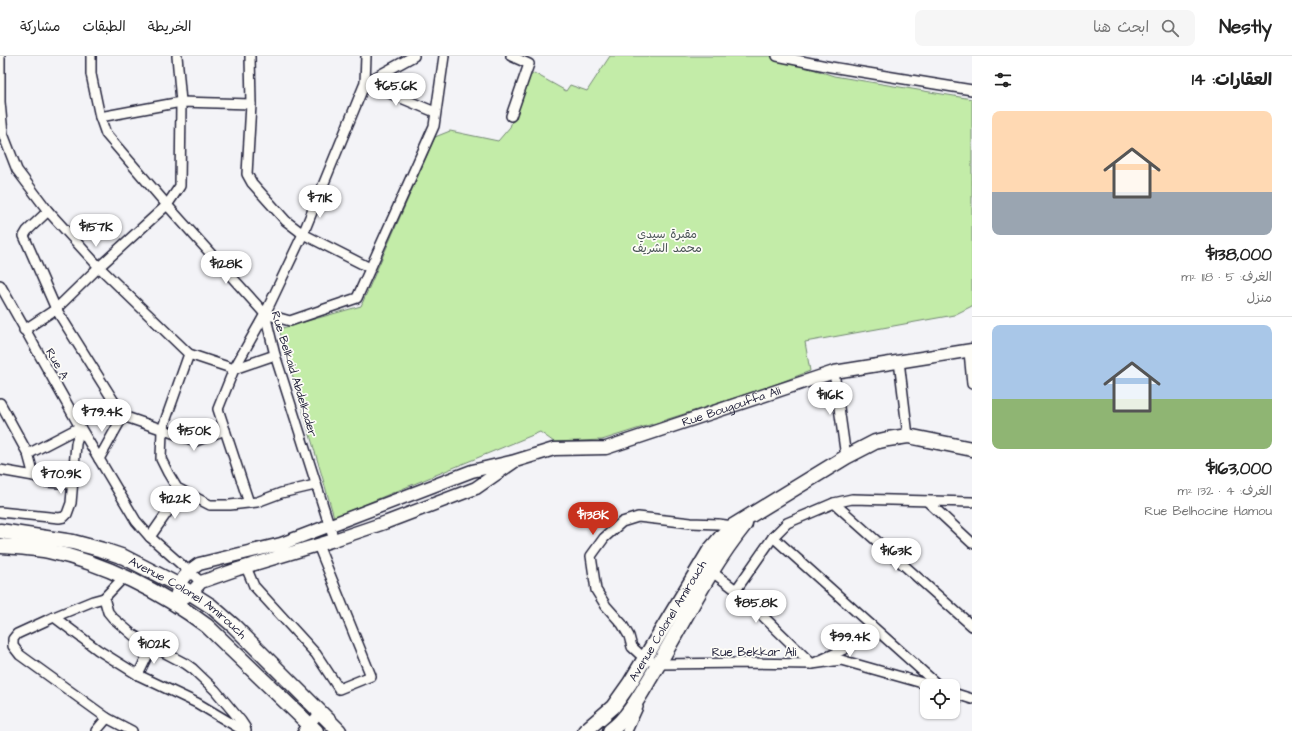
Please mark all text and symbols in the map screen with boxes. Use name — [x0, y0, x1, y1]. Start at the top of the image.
search box — [915, 10, 1195, 46]
text: Nestly — [1219, 14, 1272, 41]
text: مشاركة — [20, 17, 60, 37]
text: الطبقات — [82, 17, 126, 37]
text: الخريطة — [148, 17, 191, 37]
text: ابحث هنا — [1093, 17, 1149, 38]
icon: search — [1159, 17, 1181, 39]
text: العقارات: 14 — [1192, 68, 1272, 92]
icon: filters — [992, 69, 1014, 91]
pin: $65.6K — [363, 73, 429, 107]
text: $65.6K — [375, 77, 417, 95]
icon: home — [1096, 137, 1168, 209]
pin: $71K — [296, 185, 344, 219]
text: $71K — [308, 189, 332, 207]
pin: $157K — [68, 214, 124, 248]
text: $157K — [79, 218, 113, 236]
park label: مقبرة سيدي محمد الشريف — [632, 226, 702, 257]
text: $138,000 — [1205, 243, 1272, 267]
pin: $128K — [198, 251, 254, 285]
text: $128K — [210, 255, 242, 273]
text: الغرف: 5 · 118 m² — [1181, 268, 1272, 286]
text: منزل — [1246, 289, 1272, 307]
street label: Rue Belkaid Abdelkader — [267, 309, 321, 439]
street label: Rue A — [41, 345, 73, 383]
icon: home — [1096, 351, 1168, 423]
street label: Rue Bougouffa Ali — [680, 382, 783, 431]
pin: $116K — [802, 382, 858, 416]
text: $116K — [817, 386, 843, 404]
pin: $79.4K — [69, 399, 135, 433]
text: $79.4K — [81, 403, 123, 421]
pin: $150K — [166, 418, 222, 452]
text: $150K — [177, 422, 211, 440]
text: $163,000 — [1206, 457, 1272, 481]
pin: $70.9K — [28, 461, 94, 495]
text: $70.9K — [41, 465, 81, 483]
text: الغرف: 4 · 132 m² — [1178, 482, 1272, 500]
pin: $122K — [147, 486, 203, 520]
text: $122K — [159, 490, 191, 508]
pin: $138K — [565, 502, 621, 536]
text: Rue Belhocine Hamou — [1144, 502, 1272, 520]
text: $138K — [577, 506, 609, 524]
pin: $163K — [868, 538, 924, 572]
text: $163K — [880, 542, 912, 560]
street label: Avenue Colonel Amirouch — [126, 552, 251, 643]
street label: Avenue Colonel Amirouch — [624, 557, 711, 685]
pin: $85.8K — [723, 590, 789, 624]
text: $85.8K — [735, 594, 778, 612]
pin: $99.4K — [817, 624, 883, 658]
text: $99.4K — [830, 628, 870, 646]
pin: $102K — [126, 631, 182, 665]
text: $102K — [138, 635, 170, 653]
street label: Rue Bekkar Ali — [712, 644, 796, 661]
map controls — [920, 679, 960, 719]
button: locate — [920, 679, 960, 719]

